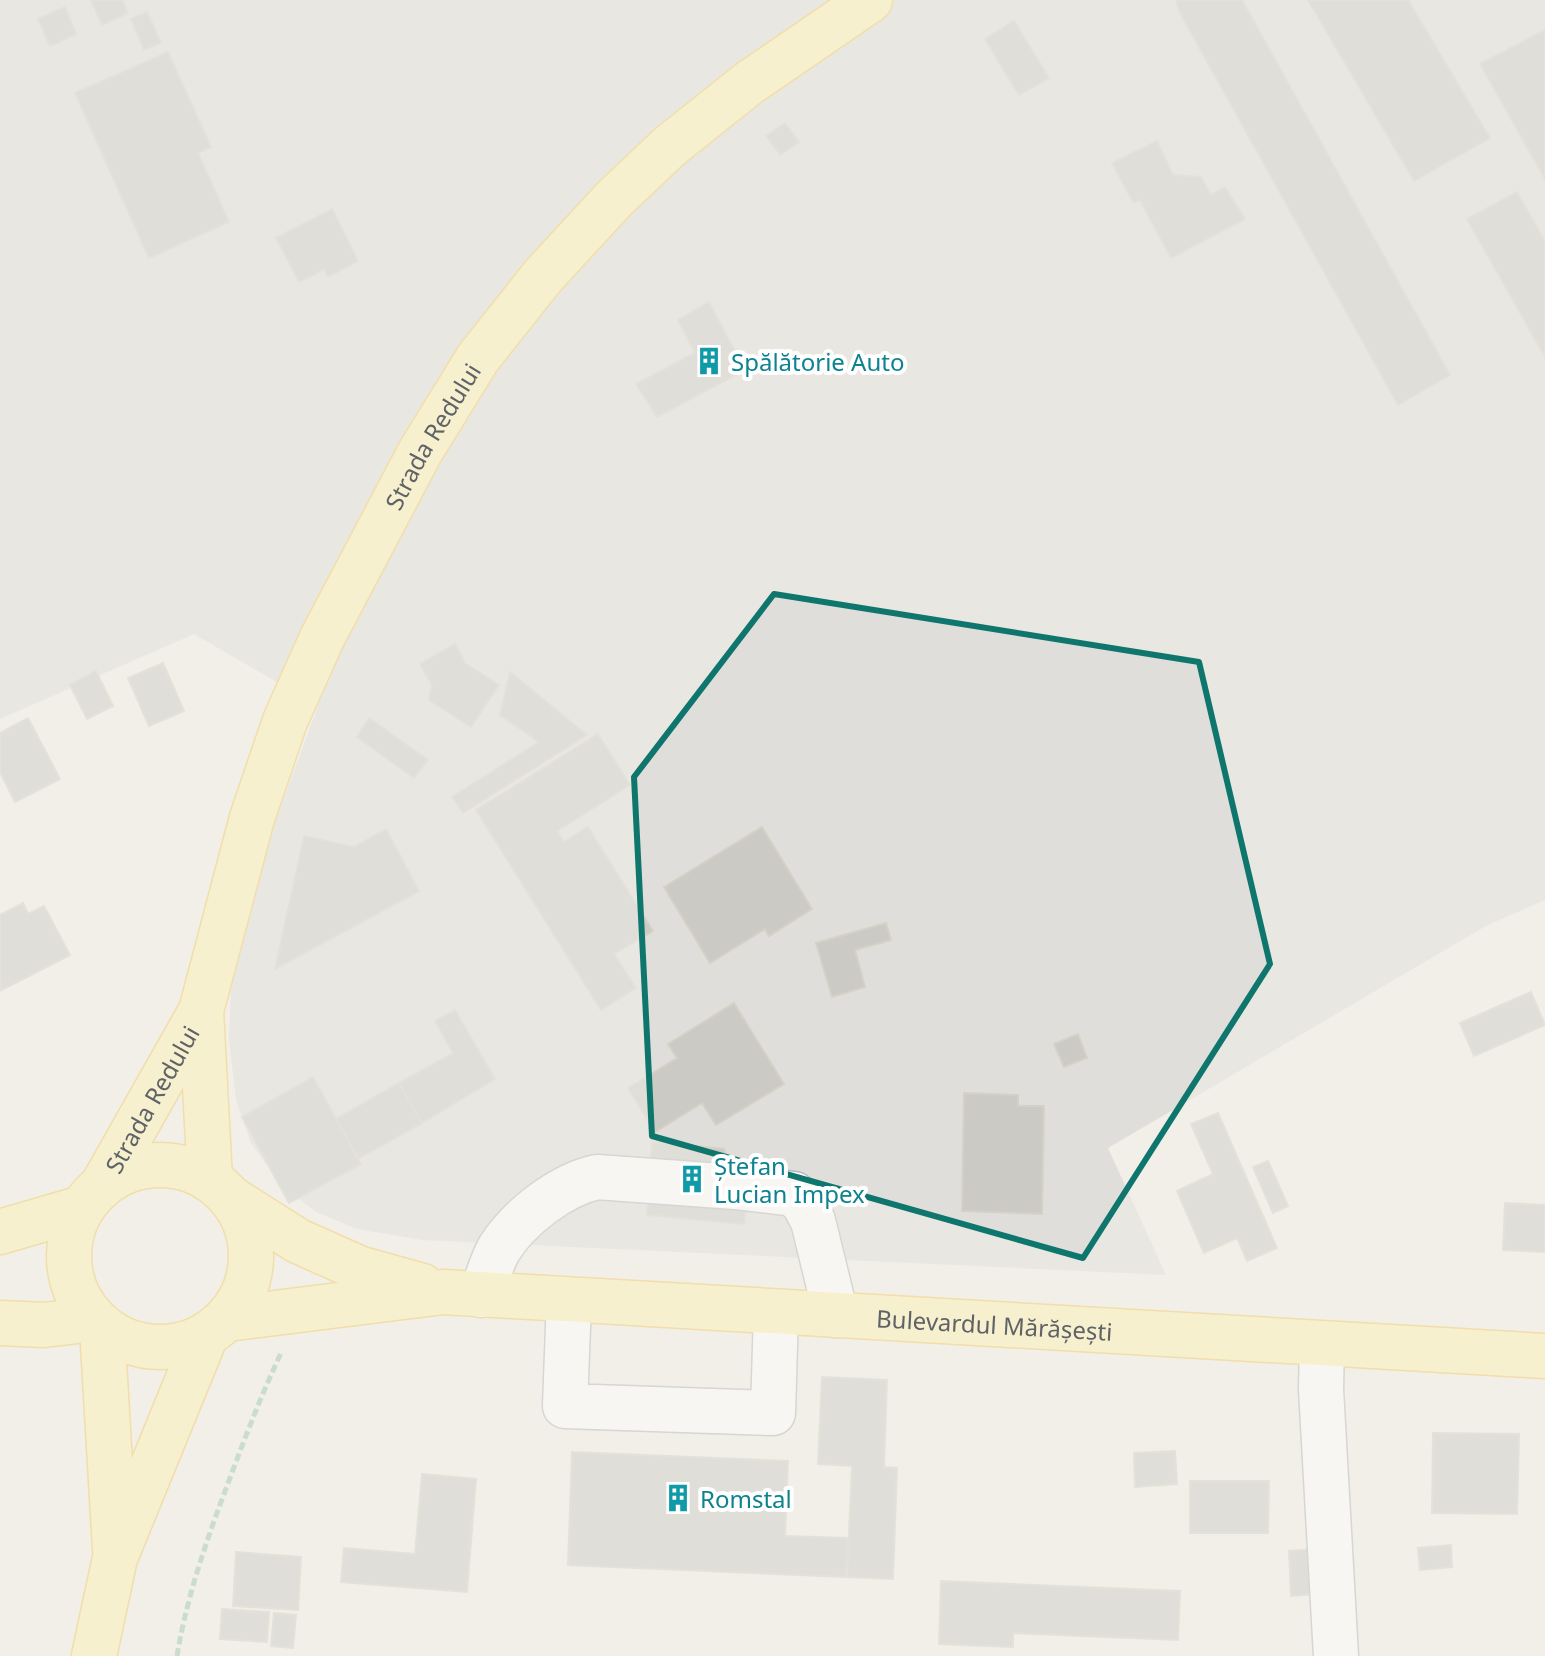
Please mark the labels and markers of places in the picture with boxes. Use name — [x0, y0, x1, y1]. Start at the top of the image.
place label: Spălătorie Auto — [731, 345, 904, 378]
building icon: Spălătorie Auto — [694, 346, 724, 376]
place label: Ștefan Lucian Impex — [714, 1149, 865, 1210]
building icon: Ștefan Lucian Impex — [677, 1164, 707, 1194]
place label: Romstal — [700, 1482, 792, 1515]
building icon: Romstal — [663, 1483, 693, 1513]

